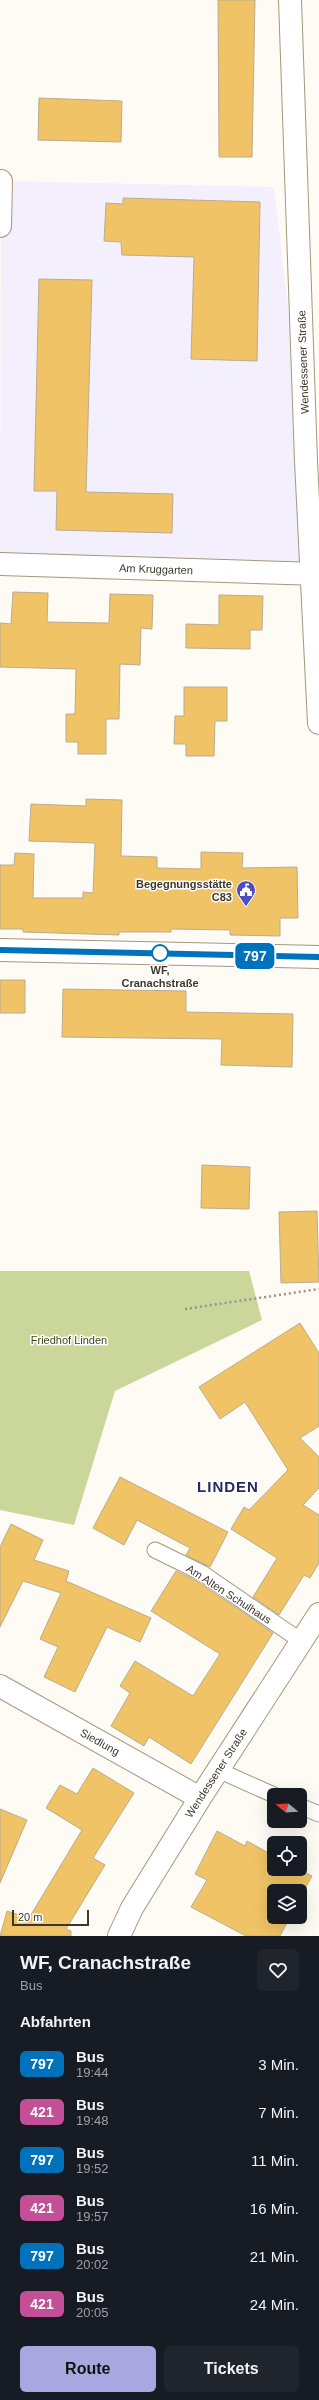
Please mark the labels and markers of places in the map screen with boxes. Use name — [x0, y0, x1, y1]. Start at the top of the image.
place label: Begegnungsstätte C83 — [136, 878, 232, 903]
public building icon: Begegnungsstätte C83 — [235, 879, 257, 907]
marker: WF, Cranachstraße — [151, 944, 169, 962]
place label: WF, Cranachstraße — [121, 964, 199, 989]

